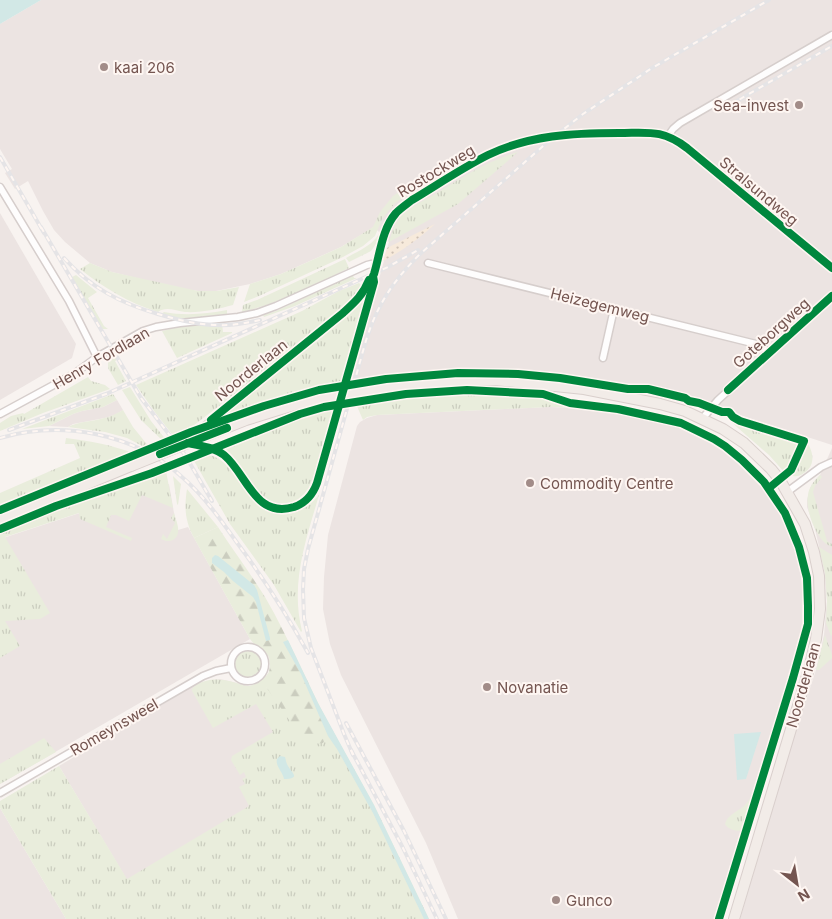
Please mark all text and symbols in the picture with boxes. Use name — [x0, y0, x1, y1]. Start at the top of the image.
place label: kaai 206 — [114, 58, 175, 77]
marker: kaai 206 — [98, 61, 110, 73]
place label: Sea-invest — [713, 96, 789, 115]
marker: Sea-invest — [793, 99, 805, 111]
street label: Rostockweg — [394, 140, 478, 202]
street label: Stralsundweg — [716, 153, 802, 229]
street label: Heizegemweg — [549, 284, 651, 326]
street label: Goteborgweg — [729, 294, 813, 372]
street label: Henry Fordlaan — [49, 323, 153, 393]
street label: Noorderlaan — [211, 335, 291, 405]
place label: Commodity Centre — [540, 474, 674, 493]
marker: Commodity Centre — [524, 477, 536, 489]
street label: Noorderlaan — [782, 640, 824, 730]
place label: Novanatie — [497, 678, 568, 697]
marker: Novanatie — [481, 681, 493, 693]
street label: Romeynsweel — [67, 694, 161, 760]
north arrow — [772, 859, 822, 909]
text: N — [795, 886, 813, 906]
place label: Gunco — [566, 891, 613, 910]
marker: Gunco — [550, 894, 562, 906]

